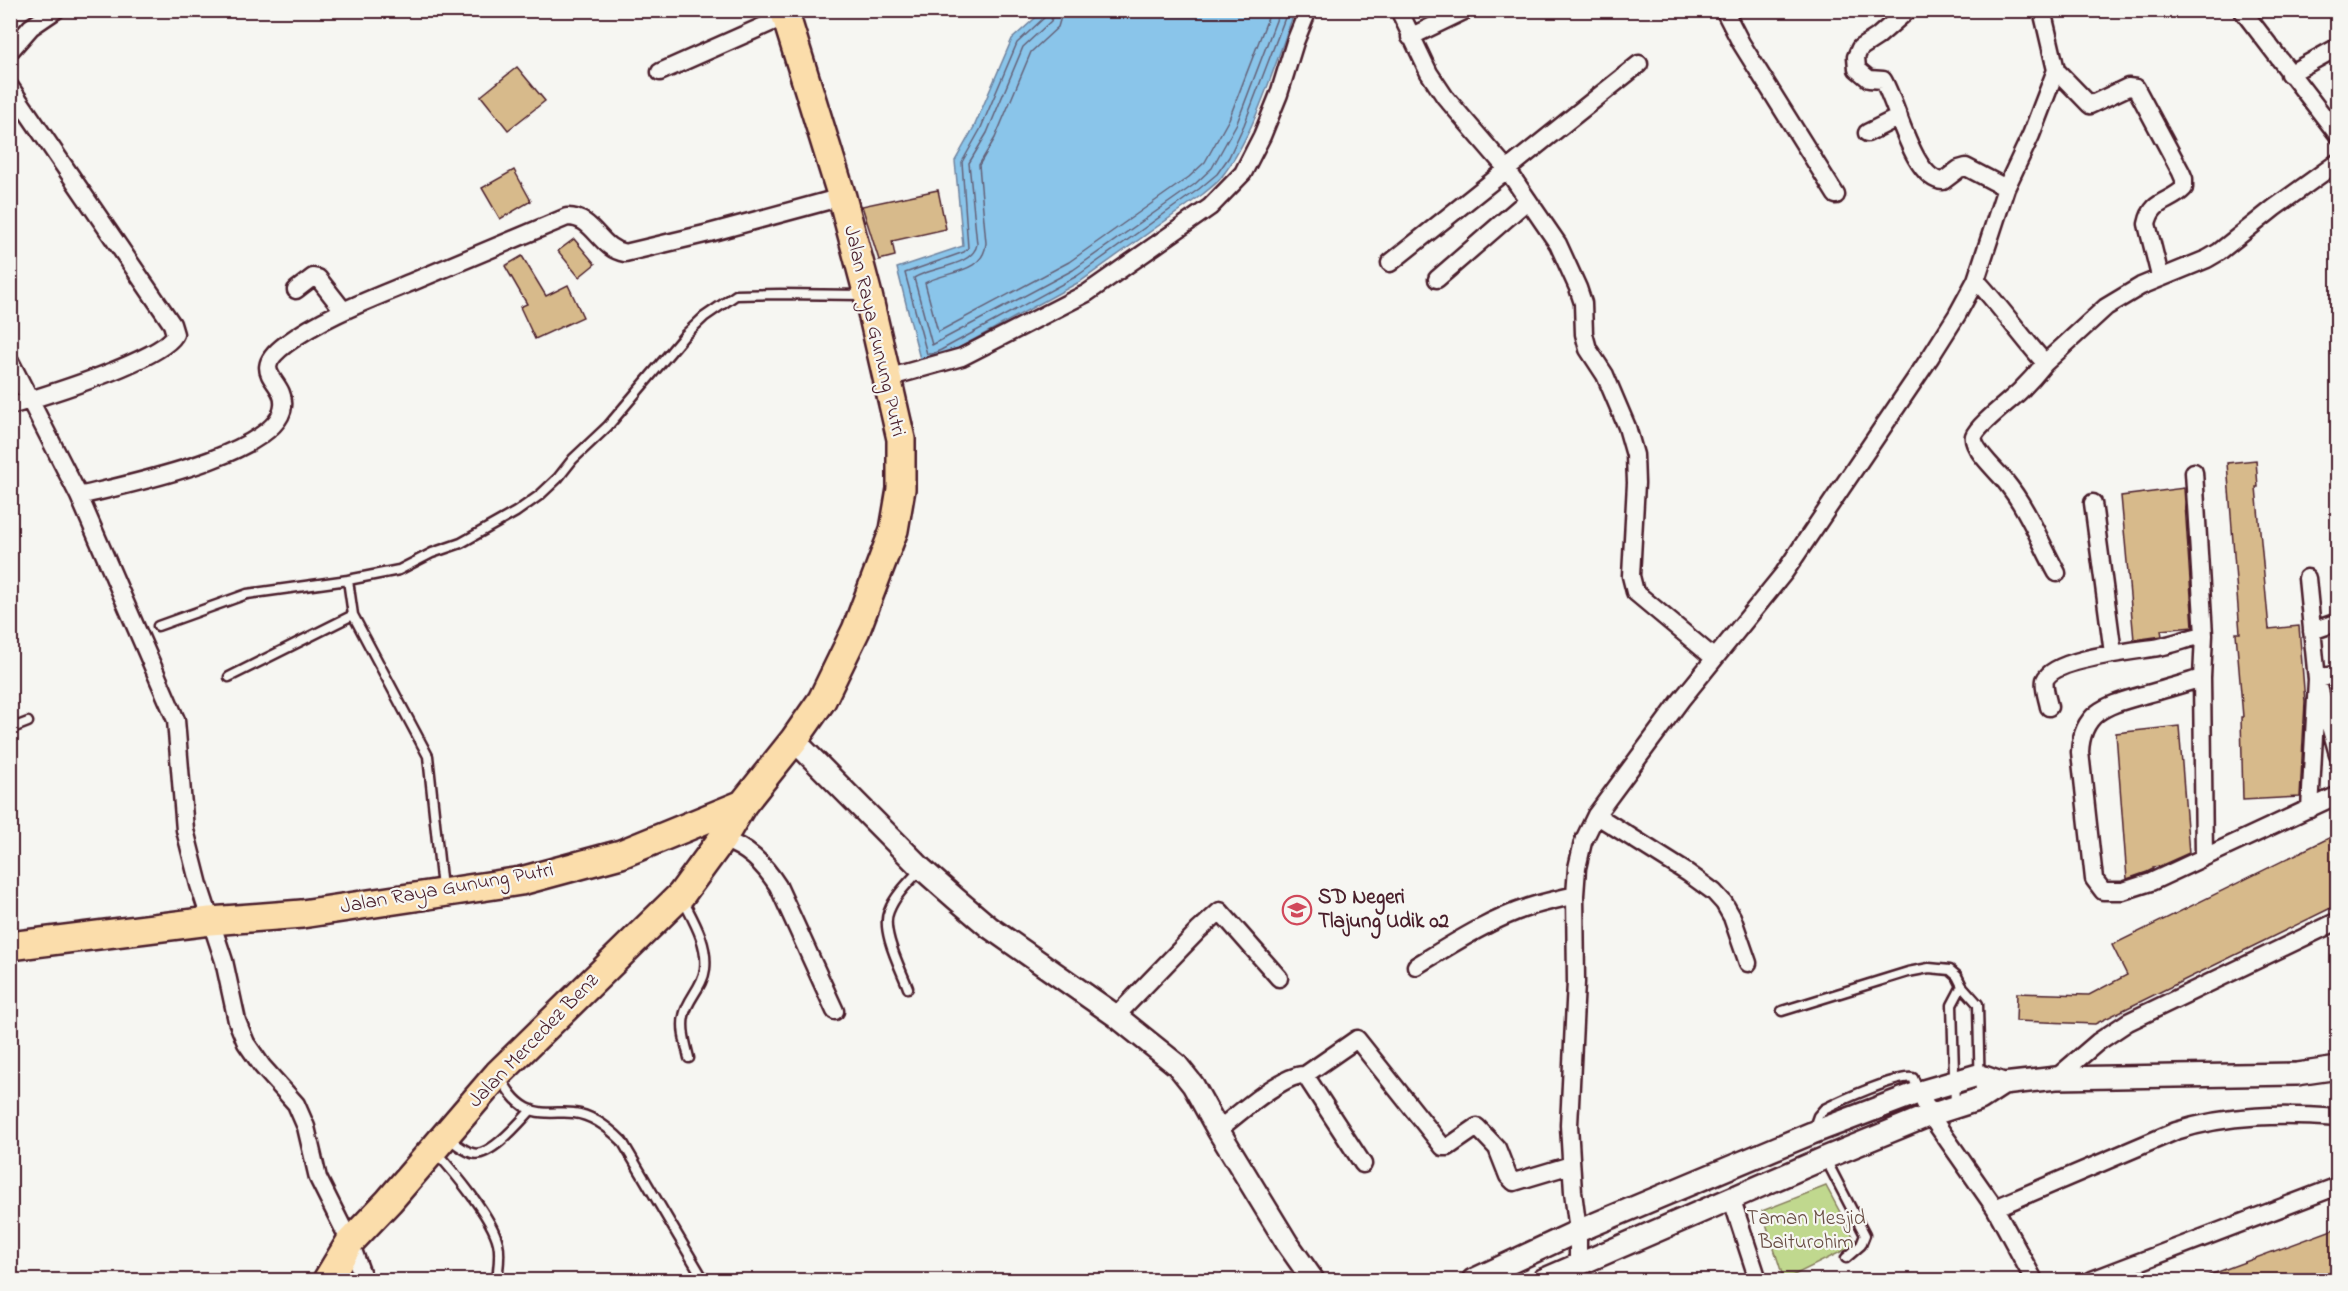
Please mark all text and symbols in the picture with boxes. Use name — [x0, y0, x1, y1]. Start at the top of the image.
street label: Jalan Raya Gunung Putri — [833, 222, 913, 440]
street label: Jalan Raya Gunung Putri — [338, 855, 556, 924]
place label: SD Negeri Tlajung Udik 02 — [1318, 883, 1449, 939]
school or university icon: SD Negeri Tlajung Udik 02 — [1281, 894, 1313, 926]
street label: Jalan Mercedez Benz — [462, 967, 607, 1115]
park label: Taman Mesjid Baiturohim — [1746, 1204, 1866, 1258]

